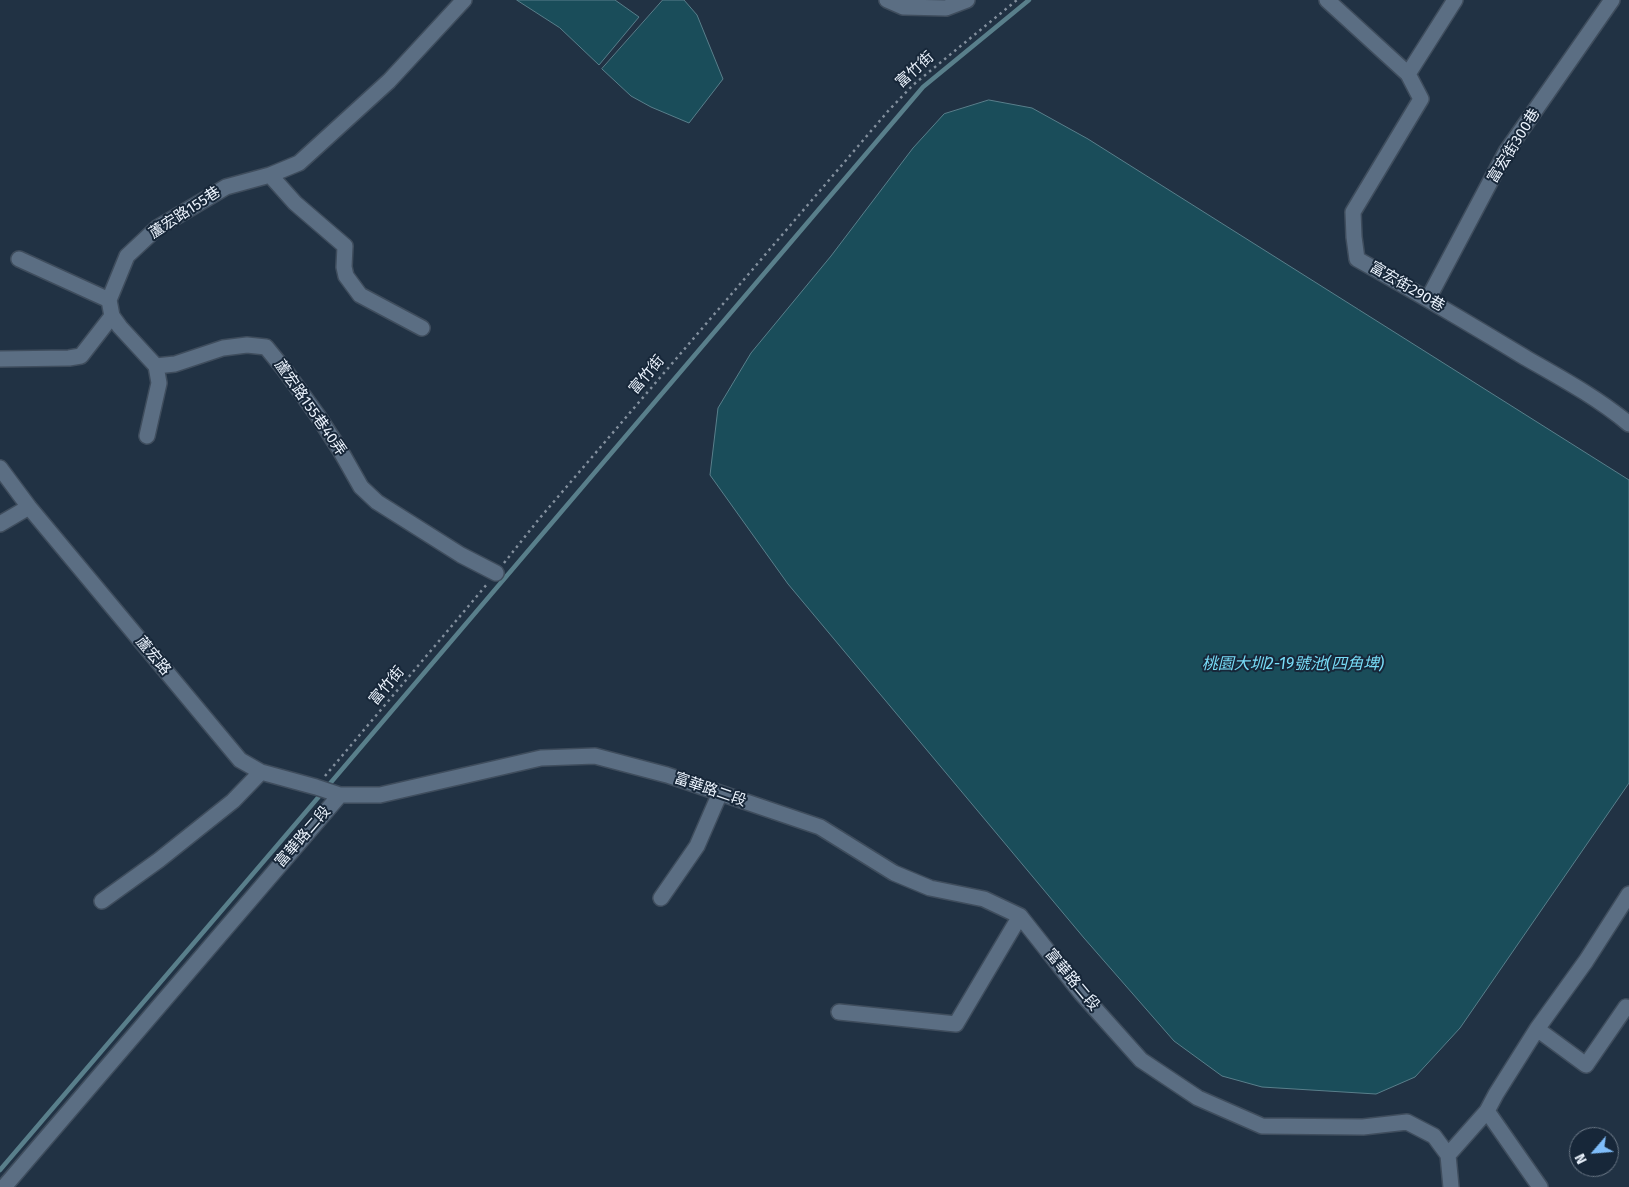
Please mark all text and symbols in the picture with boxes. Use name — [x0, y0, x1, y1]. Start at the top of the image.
street label: 富竹街 — [892, 48, 938, 92]
street label: 富宏街300巷 — [1484, 106, 1544, 186]
street label: 蘆宏路155巷 — [146, 183, 224, 243]
street label: 富宏街290巷 — [1366, 258, 1448, 316]
street label: 富竹街 — [626, 352, 668, 398]
street label: 蘆宏路155巷40弄 — [270, 357, 350, 459]
street label: 蘆宏路 — [132, 633, 174, 679]
water label: 桃園大圳2-19號池(四角埤) — [1202, 655, 1384, 675]
street label: 富竹街 — [366, 663, 408, 709]
street label: 富華路二段 — [672, 769, 748, 811]
street label: 富華路二段 — [272, 803, 334, 871]
street label: 富華路二段 — [1041, 945, 1103, 1015]
north arrow — [1569, 1127, 1619, 1177]
text: N — [1571, 1151, 1591, 1167]

